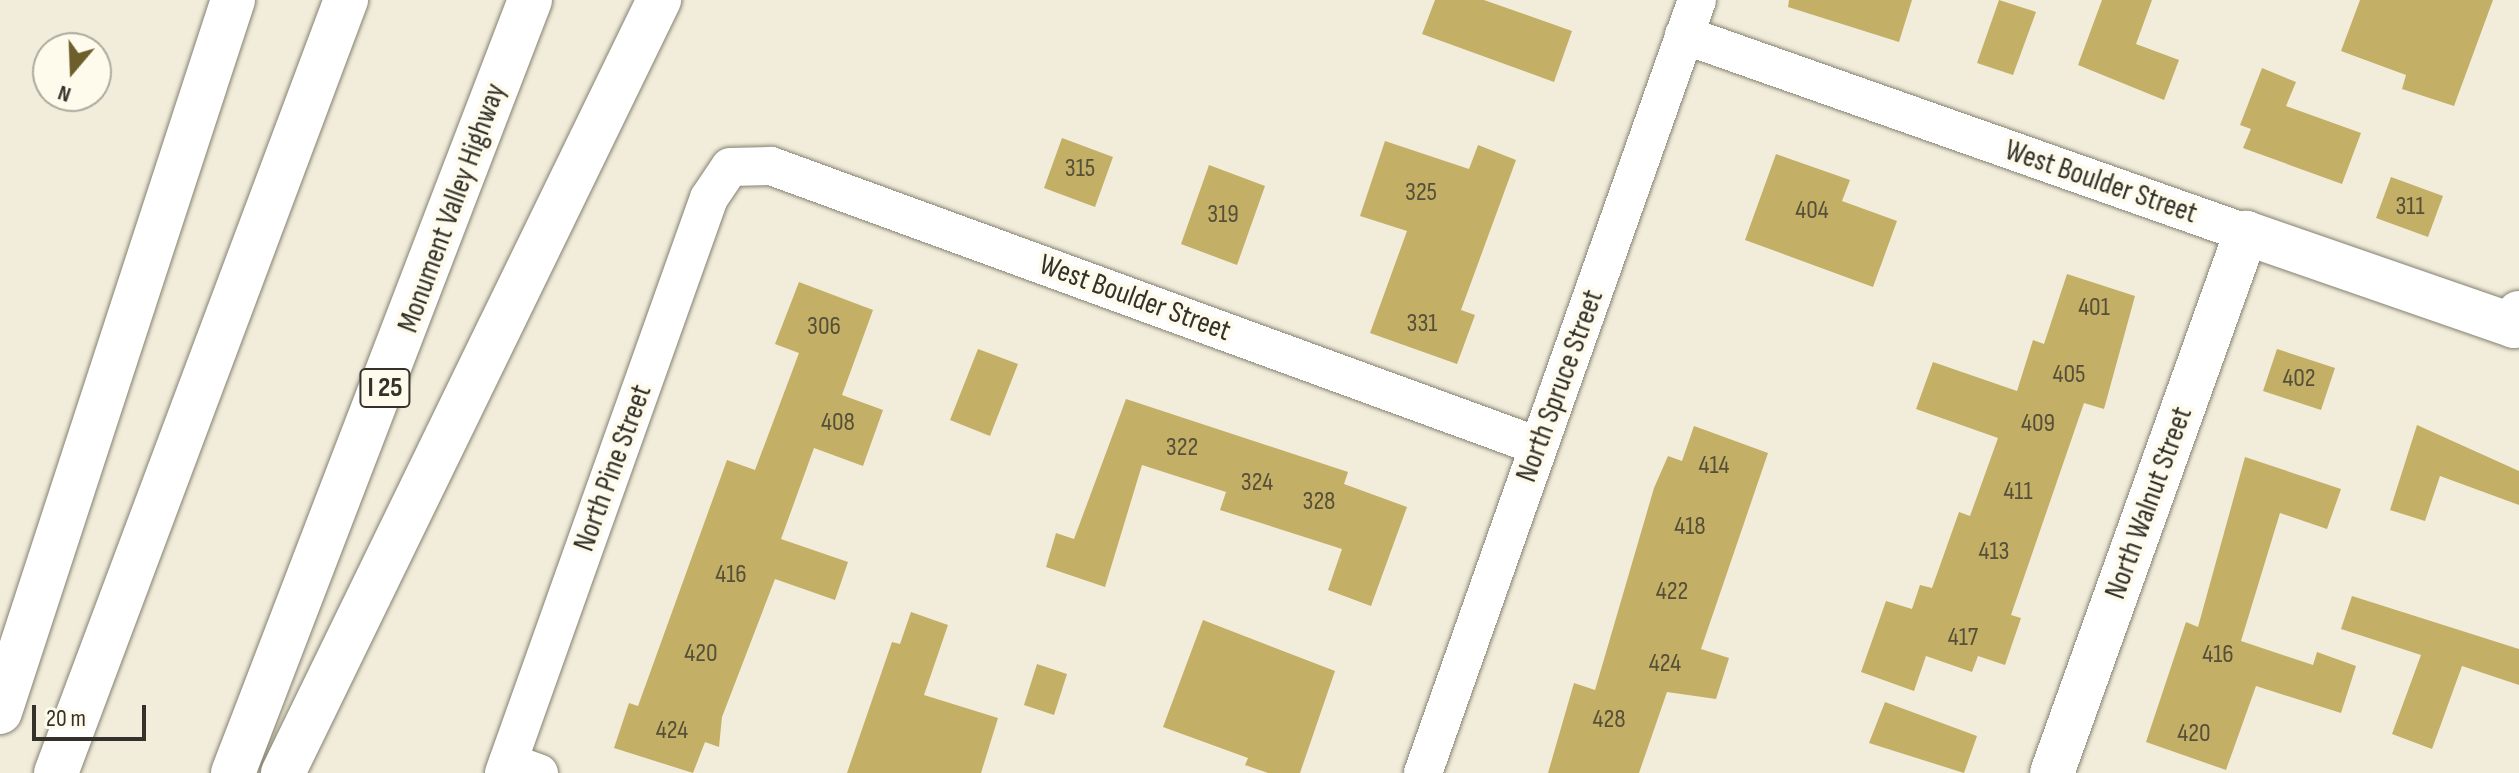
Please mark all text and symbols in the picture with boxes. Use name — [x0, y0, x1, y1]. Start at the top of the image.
north arrow — [32, 32, 112, 112]
text: N — [55, 79, 75, 108]
street label: Monument Valley Highway — [390, 79, 514, 337]
street label: West Boulder Street — [2000, 132, 2202, 232]
house number: 315 — [1065, 153, 1095, 185]
house number: 325 — [1405, 177, 1437, 209]
house number: 311 — [2395, 191, 2425, 223]
house number: 404 — [1795, 195, 1829, 227]
house number: 319 — [1207, 199, 1239, 231]
street label: West Boulder Street — [1034, 247, 1236, 349]
street label: North Spruce Street — [1509, 285, 1611, 487]
house number: 401 — [2078, 292, 2110, 324]
house number: 331 — [1407, 308, 1437, 340]
house number: 306 — [807, 311, 841, 343]
house number: 405 — [2053, 359, 2085, 391]
house number: 402 — [2282, 363, 2316, 395]
road number: I 25 — [359, 364, 411, 412]
street label: North Pine Street — [566, 380, 660, 556]
street label: North Walnut Street — [2098, 402, 2200, 604]
house number: 408 — [821, 407, 855, 439]
house number: 409 — [2021, 408, 2055, 440]
house number: 322 — [1166, 432, 1198, 464]
house number: 414 — [1699, 450, 1729, 482]
house number: 324 — [1241, 467, 1273, 499]
house number: 411 — [2003, 476, 2033, 508]
house number: 328 — [1302, 486, 1336, 518]
house number: 418 — [1674, 511, 1706, 543]
house number: 413 — [1979, 536, 2009, 568]
house number: 416 — [715, 559, 747, 591]
house number: 422 — [1656, 576, 1688, 608]
house number: 417 — [1948, 622, 1978, 654]
house number: 420 — [684, 638, 718, 670]
house number: 416 — [2202, 639, 2234, 671]
house number: 424 — [1649, 648, 1681, 680]
scale bar — [36, 689, 150, 739]
text: 20 m — [46, 704, 86, 733]
house number: 428 — [1592, 704, 1626, 736]
house number: 424 — [656, 715, 688, 747]
house number: 420 — [2177, 718, 2211, 750]

